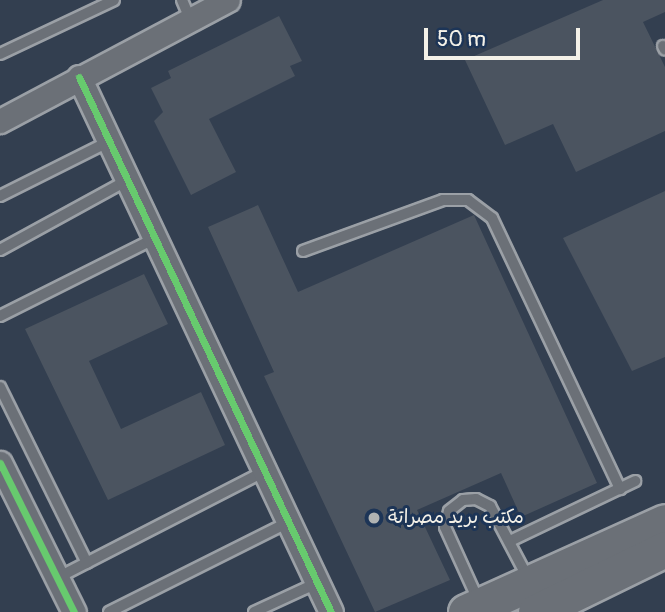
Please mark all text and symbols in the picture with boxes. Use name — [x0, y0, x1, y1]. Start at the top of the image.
scale bar — [427, 14, 583, 58]
text: 50 m — [437, 26, 486, 53]
place label: مكتب بريد مصراتة — [388, 507, 524, 529]
marker: مكتب بريد مصراتة — [366, 510, 382, 526]

